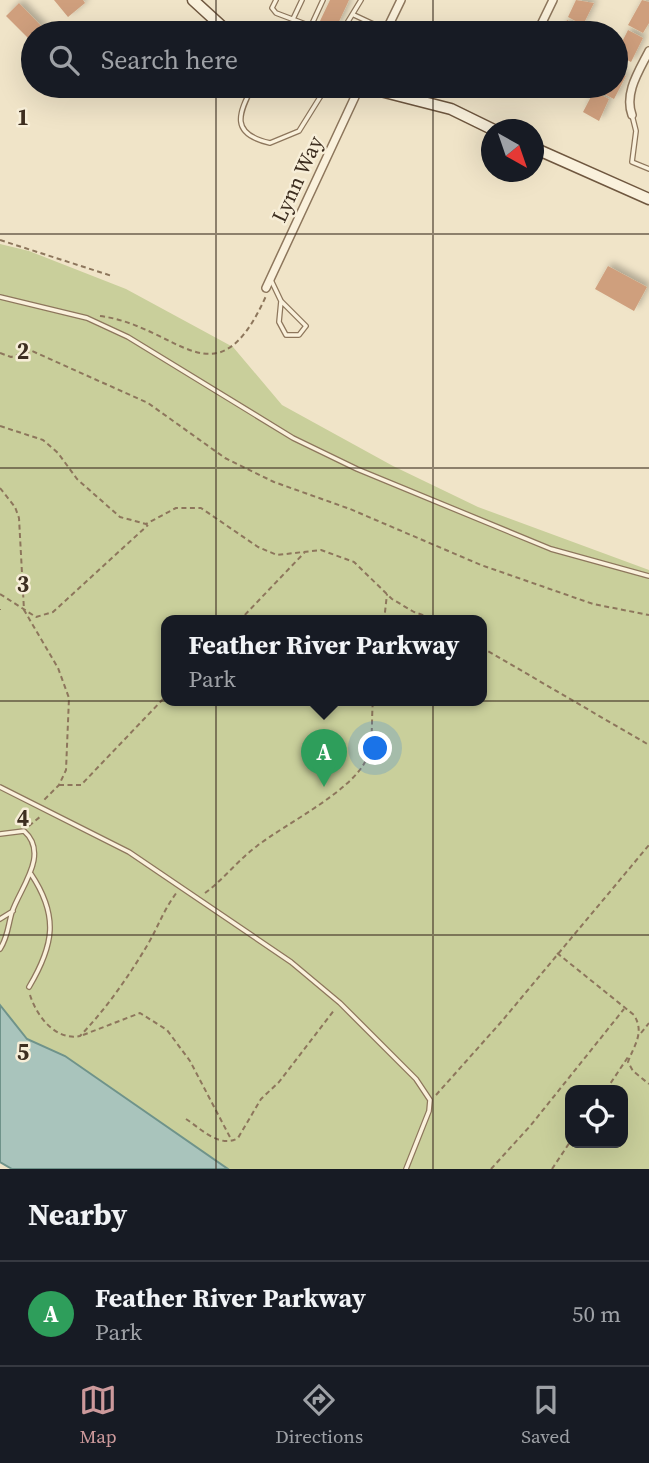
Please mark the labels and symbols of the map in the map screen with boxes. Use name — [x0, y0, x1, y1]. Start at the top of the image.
text: 1 — [17, 101, 29, 133]
north arrow — [481, 119, 544, 182]
street label: Lynn Way — [264, 131, 330, 227]
text: 2 — [17, 335, 29, 367]
text: 3 — [17, 568, 29, 600]
pin: A — [301, 729, 347, 787]
your location — [358, 731, 392, 765]
text: 4 — [17, 802, 29, 834]
text: 5 — [17, 1036, 29, 1068]

